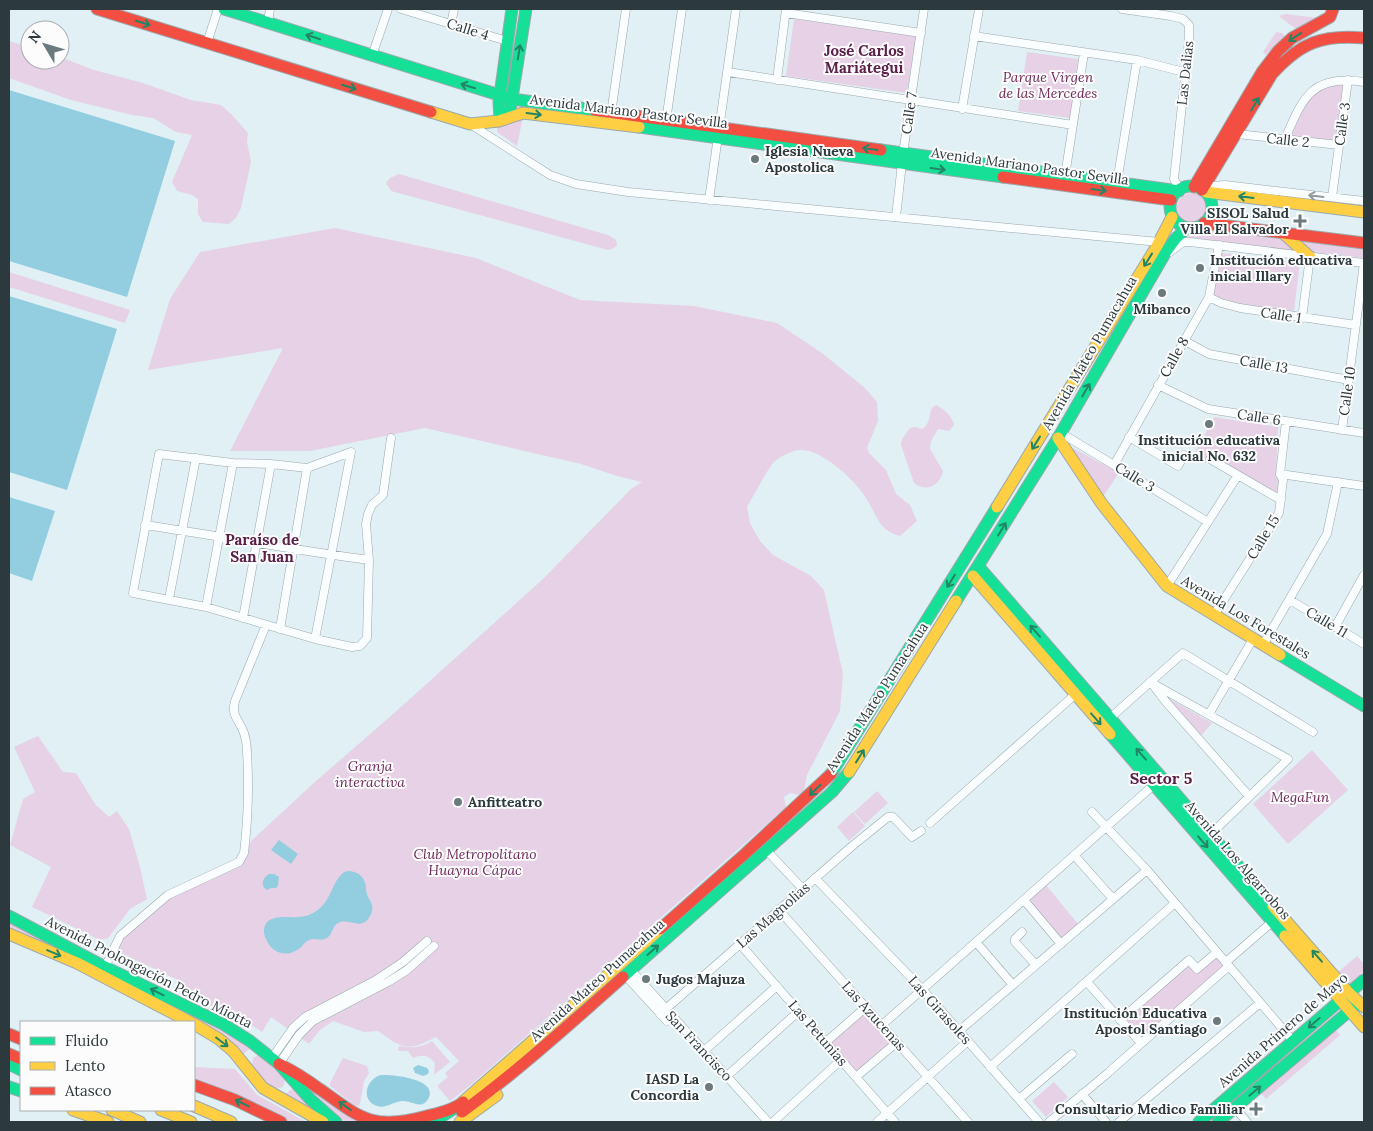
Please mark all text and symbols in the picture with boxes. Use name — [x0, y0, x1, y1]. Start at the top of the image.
street label: Calle 4 — [445, 14, 492, 44]
one-way arrow — [135, 19, 151, 29]
north arrow — [20, 20, 70, 70]
text: N — [24, 27, 45, 47]
one-way arrow — [306, 32, 322, 41]
one-way arrow — [1289, 32, 1303, 42]
street label: Las Dalias — [1173, 40, 1197, 106]
district label: José Carlos Mariátegui — [824, 41, 904, 77]
one-way arrow — [515, 44, 525, 60]
park label: Parque Virgen de las Mercedes — [999, 68, 1097, 102]
one-way arrow — [461, 80, 477, 90]
one-way arrow — [340, 83, 356, 92]
street label: Avenida Mariano Pastor Sevilla — [528, 90, 729, 132]
street label: Calle 7 — [897, 90, 921, 135]
one-way arrow — [1250, 97, 1260, 111]
street label: Calle 3 — [1330, 101, 1354, 147]
one-way arrow — [526, 109, 542, 119]
street label: Calle 2 — [1265, 129, 1311, 151]
place label: Iglesia Nueva Apostolica — [765, 142, 854, 176]
street label: Avenida Mariano Pastor Sevilla — [929, 143, 1130, 189]
one-way arrow — [863, 144, 879, 154]
marker: Iglesia Nueva Apostolica — [749, 153, 761, 165]
one-way arrow — [930, 164, 946, 174]
one-way arrow — [1091, 185, 1107, 195]
one-way arrow — [1308, 191, 1324, 201]
one-way arrow — [1239, 192, 1255, 202]
place label: SISOL Salud Villa El Salvador — [1181, 204, 1289, 238]
marker: SISOL Salud Villa El Salvador — [1293, 214, 1307, 228]
place label: Institución educativa inicial Illary — [1210, 251, 1353, 285]
one-way arrow — [1143, 252, 1153, 266]
marker: Institución educativa inicial Illary — [1194, 262, 1206, 274]
street label: Avenida Mateo Pumacahua — [1037, 273, 1140, 434]
marker: Mibanco — [1156, 287, 1168, 299]
place label: Mibanco — [1133, 300, 1191, 318]
street label: Calle 1 — [1259, 303, 1303, 327]
street label: Calle 8 — [1156, 333, 1193, 381]
street label: Calle 13 — [1238, 351, 1290, 377]
street label: Calle 10 — [1335, 365, 1359, 417]
one-way arrow — [1081, 384, 1091, 398]
street label: Calle 6 — [1236, 405, 1282, 429]
marker: Institución educativa inicial No. 632 — [1203, 418, 1215, 430]
place label: Institución educativa inicial No. 632 — [1138, 431, 1281, 465]
one-way arrow — [1030, 435, 1040, 449]
street label: Calle 3 — [1112, 458, 1159, 496]
street label: Calle 15 — [1243, 512, 1283, 562]
one-way arrow — [997, 523, 1007, 537]
district label: Paraíso de San Juan — [225, 530, 299, 566]
street label: Avenida Los Forestales — [1177, 571, 1314, 663]
one-way arrow — [945, 574, 955, 588]
street label: Calle 11 — [1303, 602, 1351, 642]
street label: Avenida Mateo Pumacahua — [821, 619, 932, 776]
one-way arrow — [1029, 625, 1040, 638]
one-way arrow — [1091, 712, 1102, 725]
one-way arrow — [1136, 748, 1147, 761]
one-way arrow — [856, 750, 866, 764]
park label: Granja interactiva — [335, 757, 405, 791]
district label: Sector 5 — [1130, 768, 1193, 788]
one-way arrow — [808, 784, 821, 796]
park label: MegaFun — [1271, 788, 1330, 806]
place label: Anfitteatro — [468, 793, 542, 811]
marker: Anfitteatro — [452, 796, 464, 808]
street label: Avenida Los Algarrobos — [1181, 796, 1295, 923]
one-way arrow — [1197, 835, 1208, 848]
park label: Club Metropolitano Huayna Cápac — [413, 845, 537, 879]
street label: Las Magnolias — [732, 878, 814, 952]
street label: Avenida Prolongación Pedro Miotta — [42, 911, 256, 1032]
street label: Avenida Mateo Pumacahua — [525, 915, 668, 1046]
one-way arrow — [646, 945, 659, 956]
one-way arrow — [46, 948, 61, 958]
one-way arrow — [1312, 950, 1323, 963]
street label: Avenida Primero de Mayo — [1214, 969, 1352, 1092]
place label: Jugos Majuza — [656, 970, 746, 988]
street label: Las Girasoles — [904, 972, 976, 1048]
marker: Jugos Majuza — [640, 973, 652, 985]
street label: Las Azucenas — [838, 977, 910, 1055]
one-way arrow — [150, 987, 165, 996]
street label: Las Petunias — [784, 996, 852, 1070]
place label: Institución Educativa Apostol Santiago — [1064, 1004, 1208, 1038]
street label: San Francisco — [662, 1007, 736, 1085]
marker: Institución Educativa Apostol Santiago — [1211, 1015, 1223, 1027]
one-way arrow — [1307, 1017, 1320, 1029]
legend — [20, 1021, 195, 1111]
text: Fluido — [65, 1031, 108, 1050]
one-way arrow — [215, 1036, 228, 1047]
text: Lento — [65, 1056, 106, 1075]
place label: IASD La Concordia — [630, 1070, 700, 1104]
text: Atasco — [64, 1081, 112, 1100]
marker: IASD La Concordia — [703, 1081, 715, 1093]
one-way arrow — [1249, 1085, 1262, 1096]
one-way arrow — [235, 1098, 250, 1108]
place label: Consultario Medico Familiar — [1055, 1100, 1245, 1118]
one-way arrow — [339, 1101, 353, 1112]
marker: Consultario Medico Familiar — [1249, 1102, 1263, 1116]

